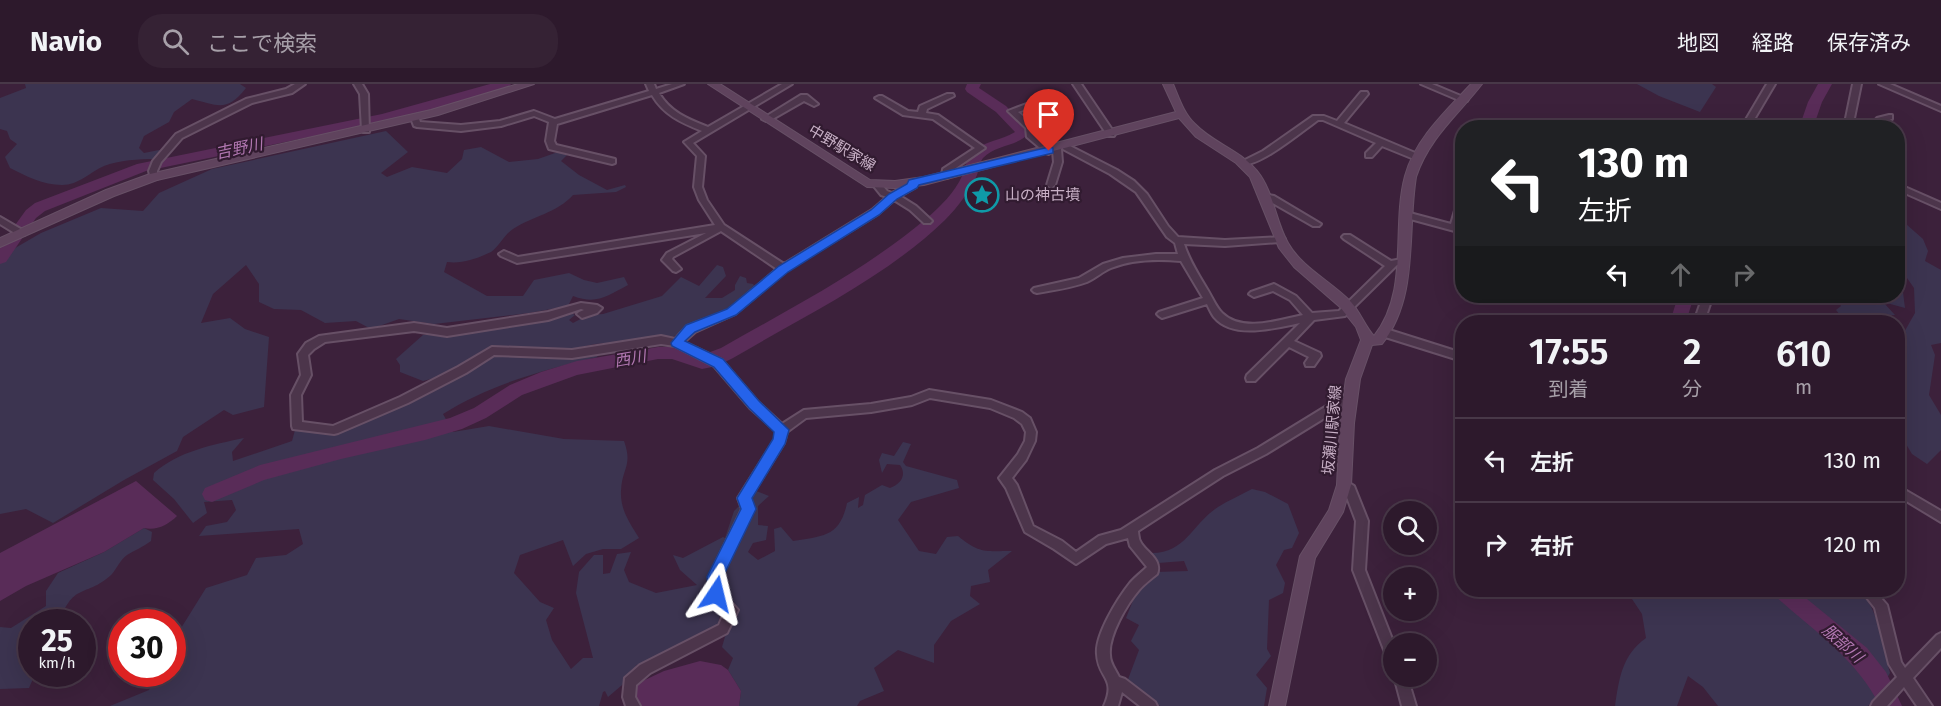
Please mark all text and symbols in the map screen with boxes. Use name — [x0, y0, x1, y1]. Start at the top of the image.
search box — [138, 14, 558, 68]
text: Navio — [30, 25, 102, 58]
icon: search — [159, 25, 192, 58]
text: ここで検索 — [207, 30, 317, 57]
text: 地図 — [1677, 30, 1719, 56]
text: 経路 — [1752, 30, 1794, 56]
text: 保存済み — [1827, 30, 1911, 56]
pin — [1023, 89, 1074, 151]
icon: arrive — [1032, 98, 1065, 131]
street label: 中野駅家線 — [805, 121, 879, 175]
water label: 吉野川 — [214, 134, 267, 163]
text: 130 m — [1578, 138, 1689, 188]
icon: left — [1479, 144, 1557, 222]
place icon: 山の神古墳 — [964, 177, 1000, 213]
place label: 山の神古墳 — [1005, 186, 1080, 204]
text: 左折 — [1578, 195, 1632, 227]
icon: left — [1601, 258, 1634, 291]
icon: ahead — [1664, 258, 1697, 291]
icon: right — [1727, 258, 1760, 291]
text: 17:55 — [1529, 330, 1608, 374]
text: 2 — [1683, 330, 1701, 374]
text: 610 — [1776, 332, 1831, 376]
water label: 西川 — [613, 346, 649, 371]
text: m — [1795, 375, 1812, 399]
text: 到着 — [1549, 377, 1589, 401]
text: 分 — [1682, 377, 1702, 401]
street label: 坂瀬川駅家線 — [1319, 384, 1345, 476]
icon: left — [1479, 444, 1512, 477]
text: 130 m — [1824, 447, 1881, 474]
text: 左折 — [1530, 449, 1574, 476]
map controls — [1383, 501, 1437, 687]
button: search — [1383, 501, 1437, 555]
icon: right — [1479, 528, 1512, 561]
text: 120 m — [1824, 531, 1881, 558]
text: 右折 — [1530, 533, 1574, 560]
position arrow — [684, 562, 748, 626]
button: + — [1383, 567, 1437, 621]
speed limit sign: 30 — [108, 609, 186, 687]
water label: 服部川 — [1818, 620, 1868, 668]
text: 25 — [41, 623, 73, 659]
button: − — [1383, 633, 1437, 687]
text: km/h — [38, 654, 76, 672]

